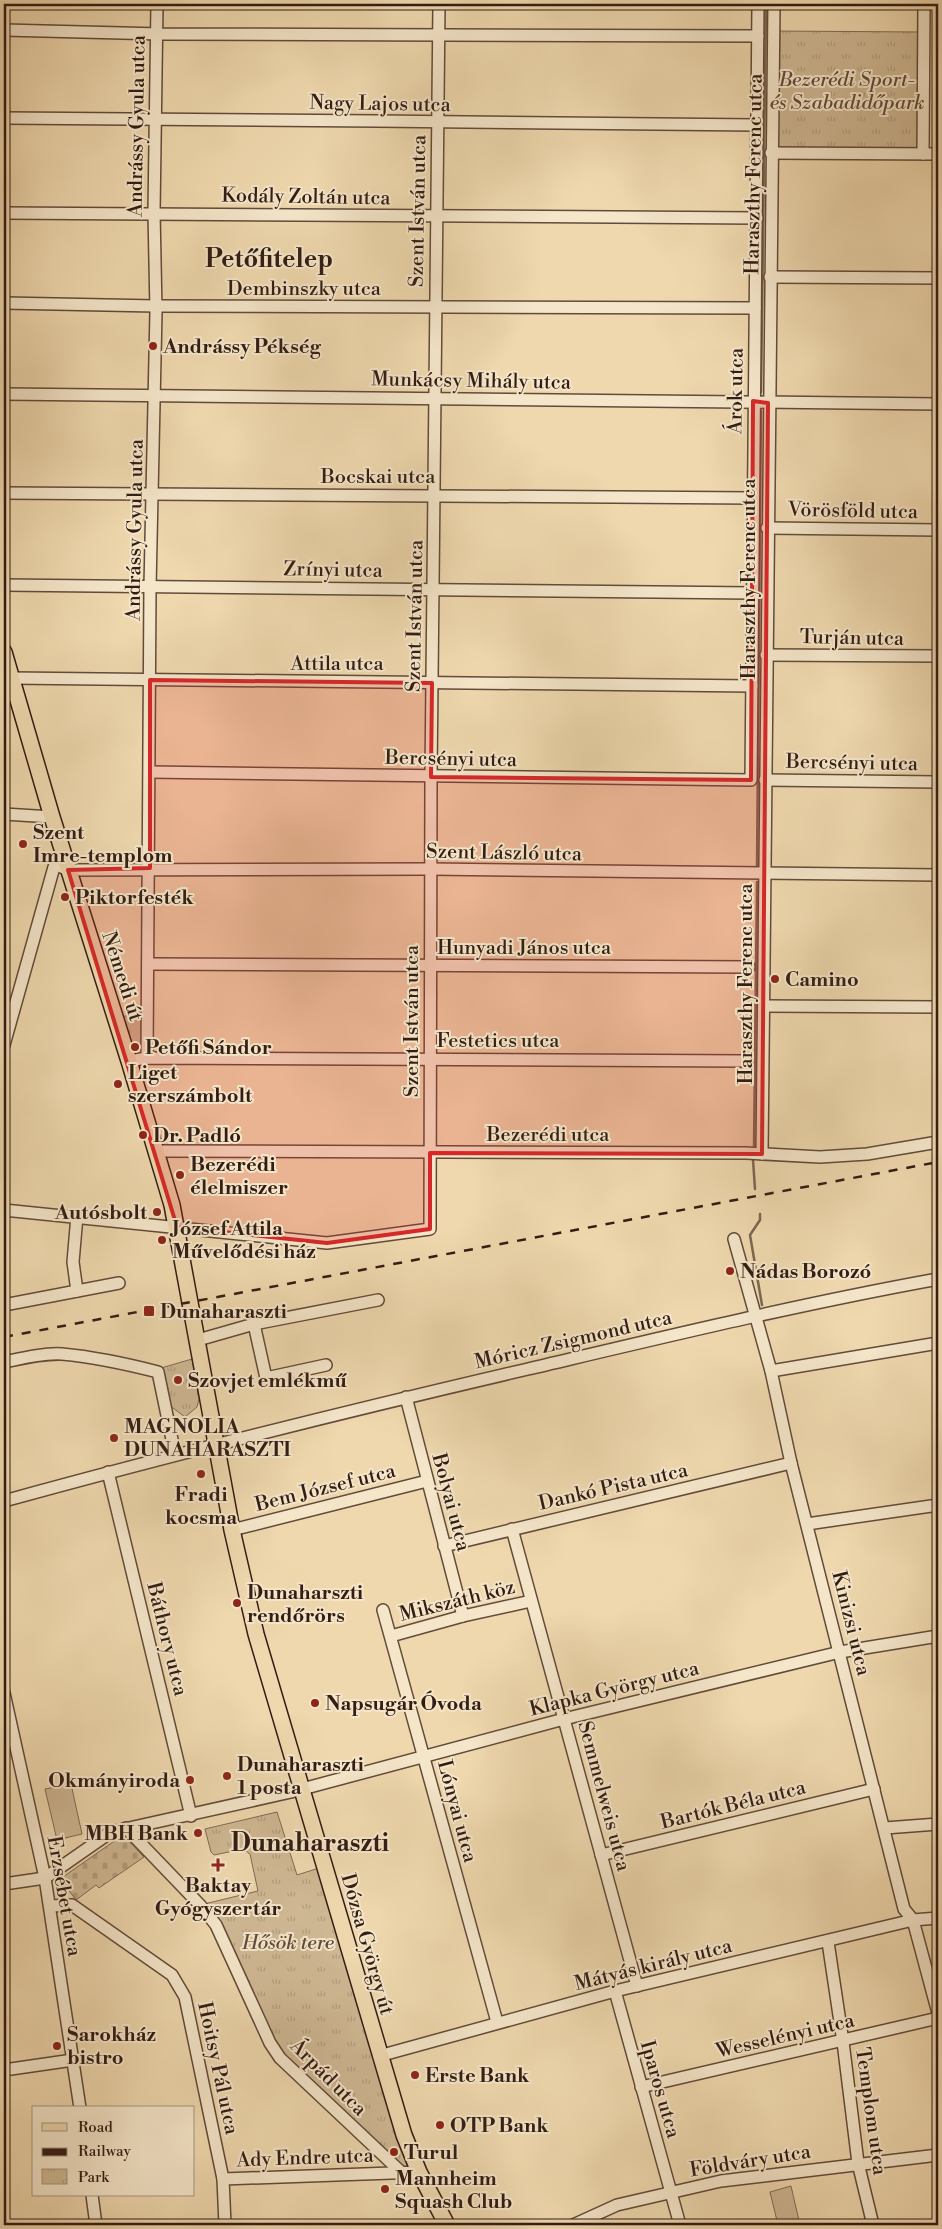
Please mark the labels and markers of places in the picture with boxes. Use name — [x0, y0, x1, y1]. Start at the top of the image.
place label: Andrássy Pékség — [162, 335, 321, 360]
marker: Andrássy Pékség — [147, 340, 159, 352]
place label: Szent Imre-templom — [33, 821, 173, 869]
marker: Szent Imre-templom — [17, 838, 29, 850]
place label: Piktorfesték — [75, 886, 194, 911]
marker: Piktorfesték — [59, 891, 71, 903]
place label: Camino — [785, 968, 859, 993]
marker: Camino — [769, 973, 781, 985]
place label: Petőfi Sándor — [145, 1036, 272, 1061]
marker: Petőfi Sándor — [129, 1041, 141, 1053]
place label: Liget szerszámbolt — [128, 1061, 253, 1109]
marker: Liget szerszámbolt — [112, 1078, 124, 1090]
place label: Dr. Padló — [153, 1124, 241, 1149]
marker: Dr. Padló — [137, 1129, 149, 1141]
place label: Bezerédi élelmiszer — [190, 1153, 288, 1201]
marker: Bezerédi élelmiszer — [174, 1169, 186, 1181]
place label: Autósbolt — [54, 1201, 148, 1226]
marker: Autósbolt — [151, 1206, 163, 1218]
place label: József Attila Művelődési ház — [169, 1217, 316, 1265]
marker: József Attila Művelődési ház — [156, 1234, 168, 1246]
place label: Nádas Borozó — [740, 1260, 871, 1285]
marker: Nádas Borozó — [724, 1265, 736, 1277]
place label: Dunaharaszti — [160, 1300, 287, 1325]
marker: Dunaharaszti — [142, 1304, 156, 1318]
place label: Szovjet emlékmű — [188, 1369, 347, 1394]
marker: Szovjet emlékmű — [172, 1374, 184, 1386]
place label: MAGNOLIA DUNAHARASZTI — [124, 1415, 291, 1463]
marker: MAGNOLIA DUNAHARASZTI — [108, 1432, 120, 1444]
marker: Fradi kocsma — [195, 1468, 207, 1480]
place label: Fradi kocsma — [165, 1483, 237, 1531]
place label: Dunaharszti rendőrörs — [247, 1581, 364, 1629]
marker: Dunaharszti rendőrörs — [231, 1597, 243, 1609]
place label: Napsugár Óvoda — [325, 1690, 482, 1717]
marker: Napsugár Óvoda — [309, 1697, 321, 1709]
place label: Dunaharaszti 1 posta — [237, 1753, 364, 1801]
place label: Okmányiroda — [48, 1769, 180, 1794]
marker: Dunaharaszti 1 posta — [221, 1770, 233, 1782]
marker: Okmányiroda — [184, 1774, 196, 1786]
place label: MBH Bank — [84, 1822, 189, 1847]
marker: MBH Bank — [192, 1827, 204, 1839]
marker: Baktay Gyógyszertár — [212, 1859, 224, 1871]
place label: Baktay Gyógyszertár — [155, 1874, 281, 1922]
place label: Sarokház bistro — [67, 2023, 156, 2071]
marker: Sarokház bistro — [51, 2040, 63, 2052]
place label: Erste Bank — [425, 2064, 530, 2089]
marker: Erste Bank — [409, 2069, 421, 2081]
place label: OTP Bank — [450, 2114, 549, 2139]
marker: OTP Bank — [434, 2119, 446, 2131]
place label: Turul — [404, 2141, 459, 2166]
marker: Turul — [388, 2146, 400, 2158]
place label: Mannheim Squash Club — [395, 2167, 512, 2215]
marker: Mannheim Squash Club — [379, 2183, 391, 2195]

